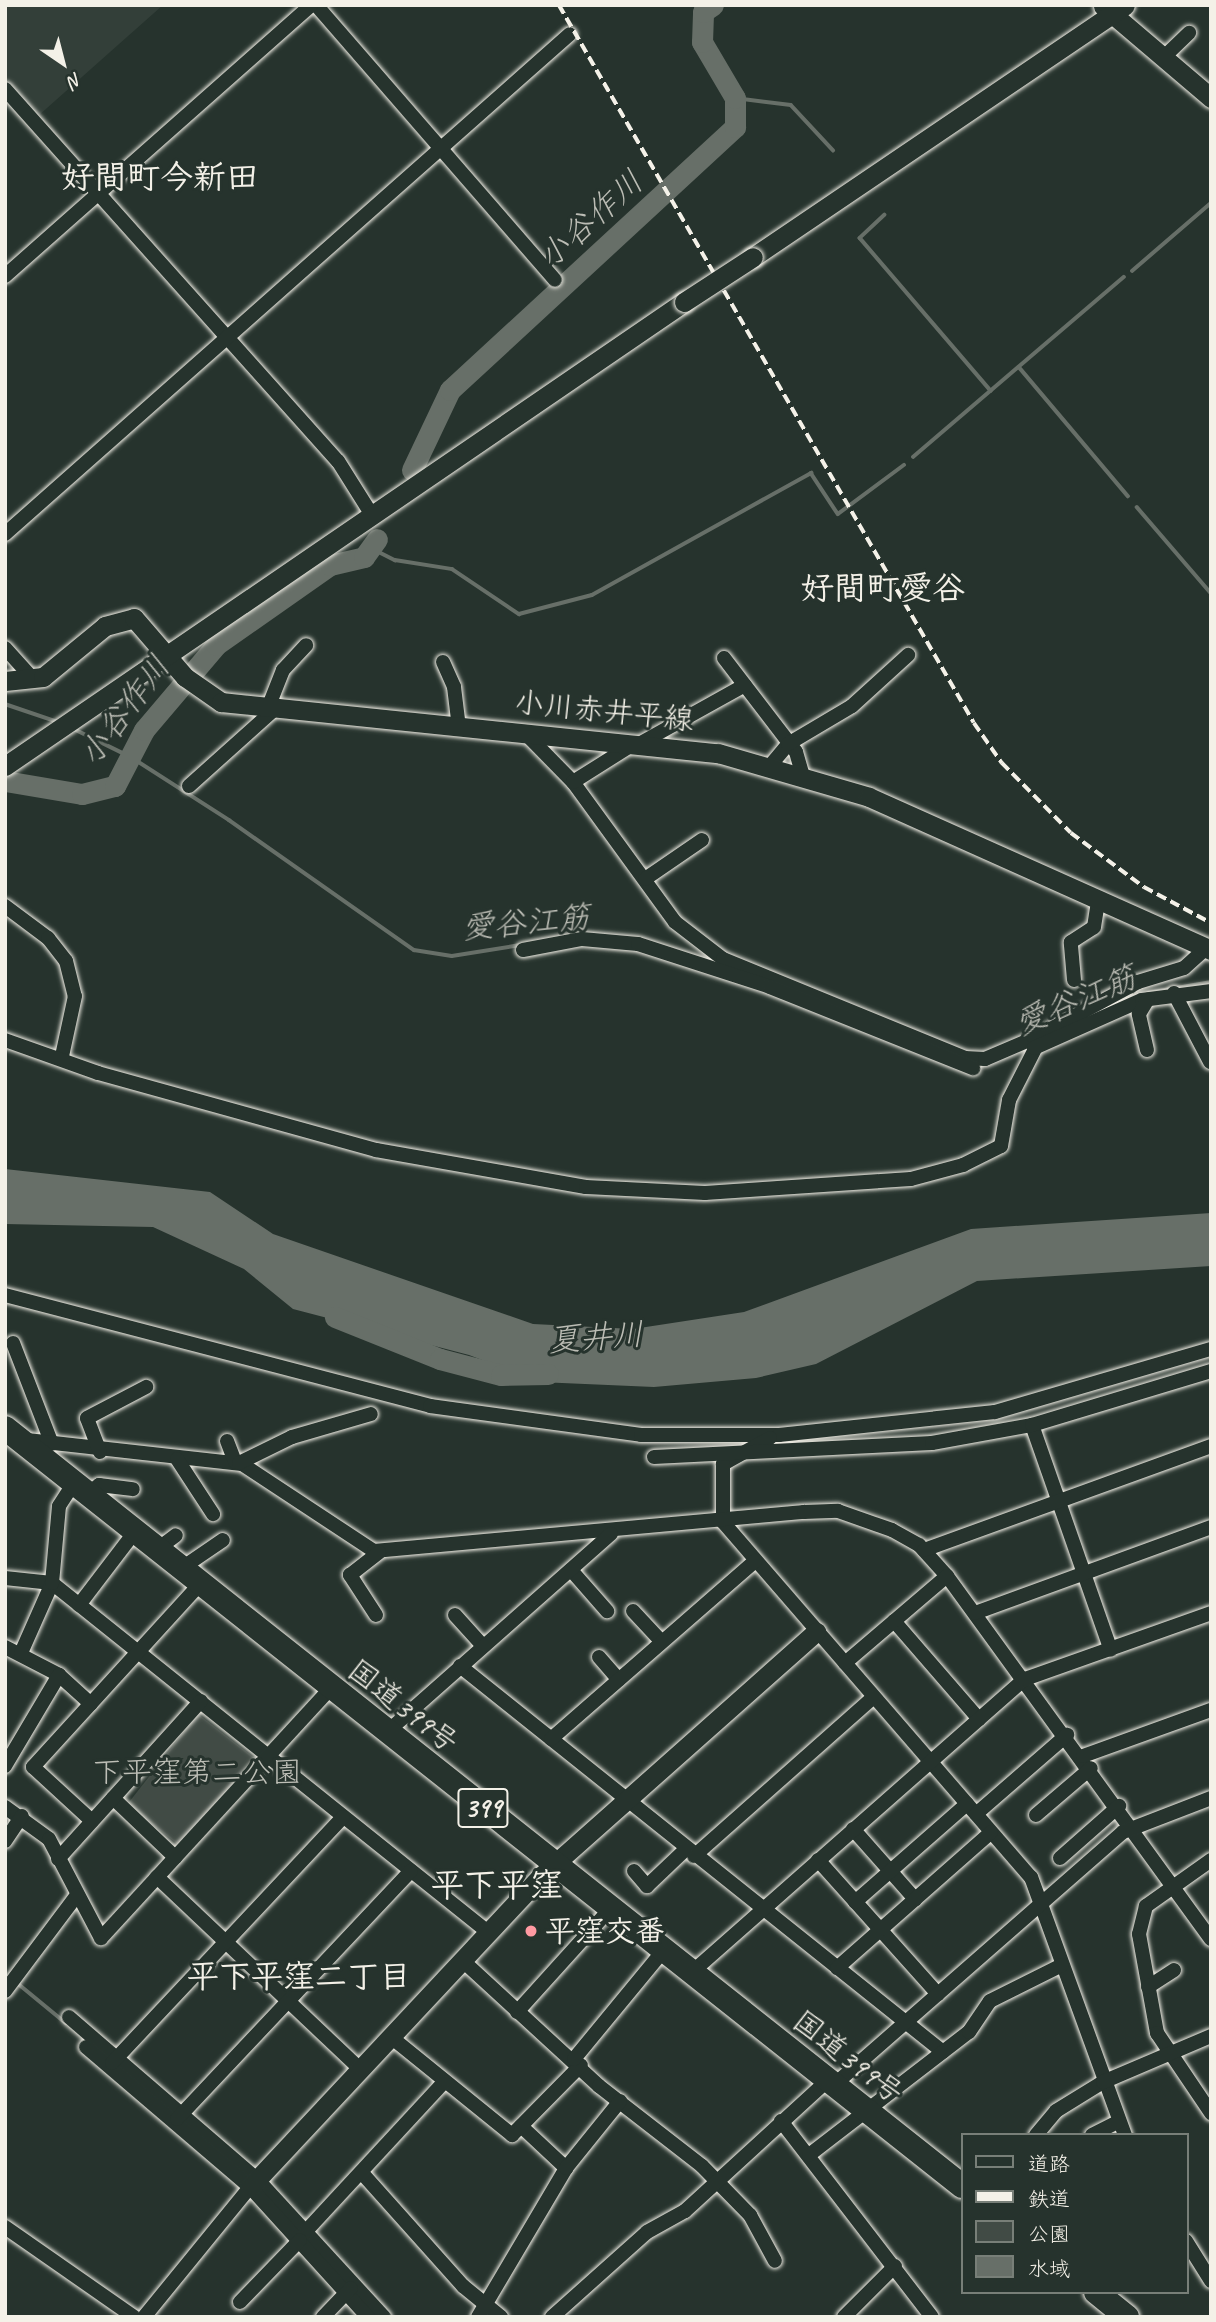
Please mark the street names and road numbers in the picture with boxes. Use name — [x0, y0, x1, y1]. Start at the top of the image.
street label: 小川赤井平線 — [513, 684, 695, 738]
street label: 国道399号 — [341, 1652, 465, 1760]
road number: 399 — [457, 1784, 509, 1832]
street label: 国道399号 — [786, 2003, 910, 2111]

